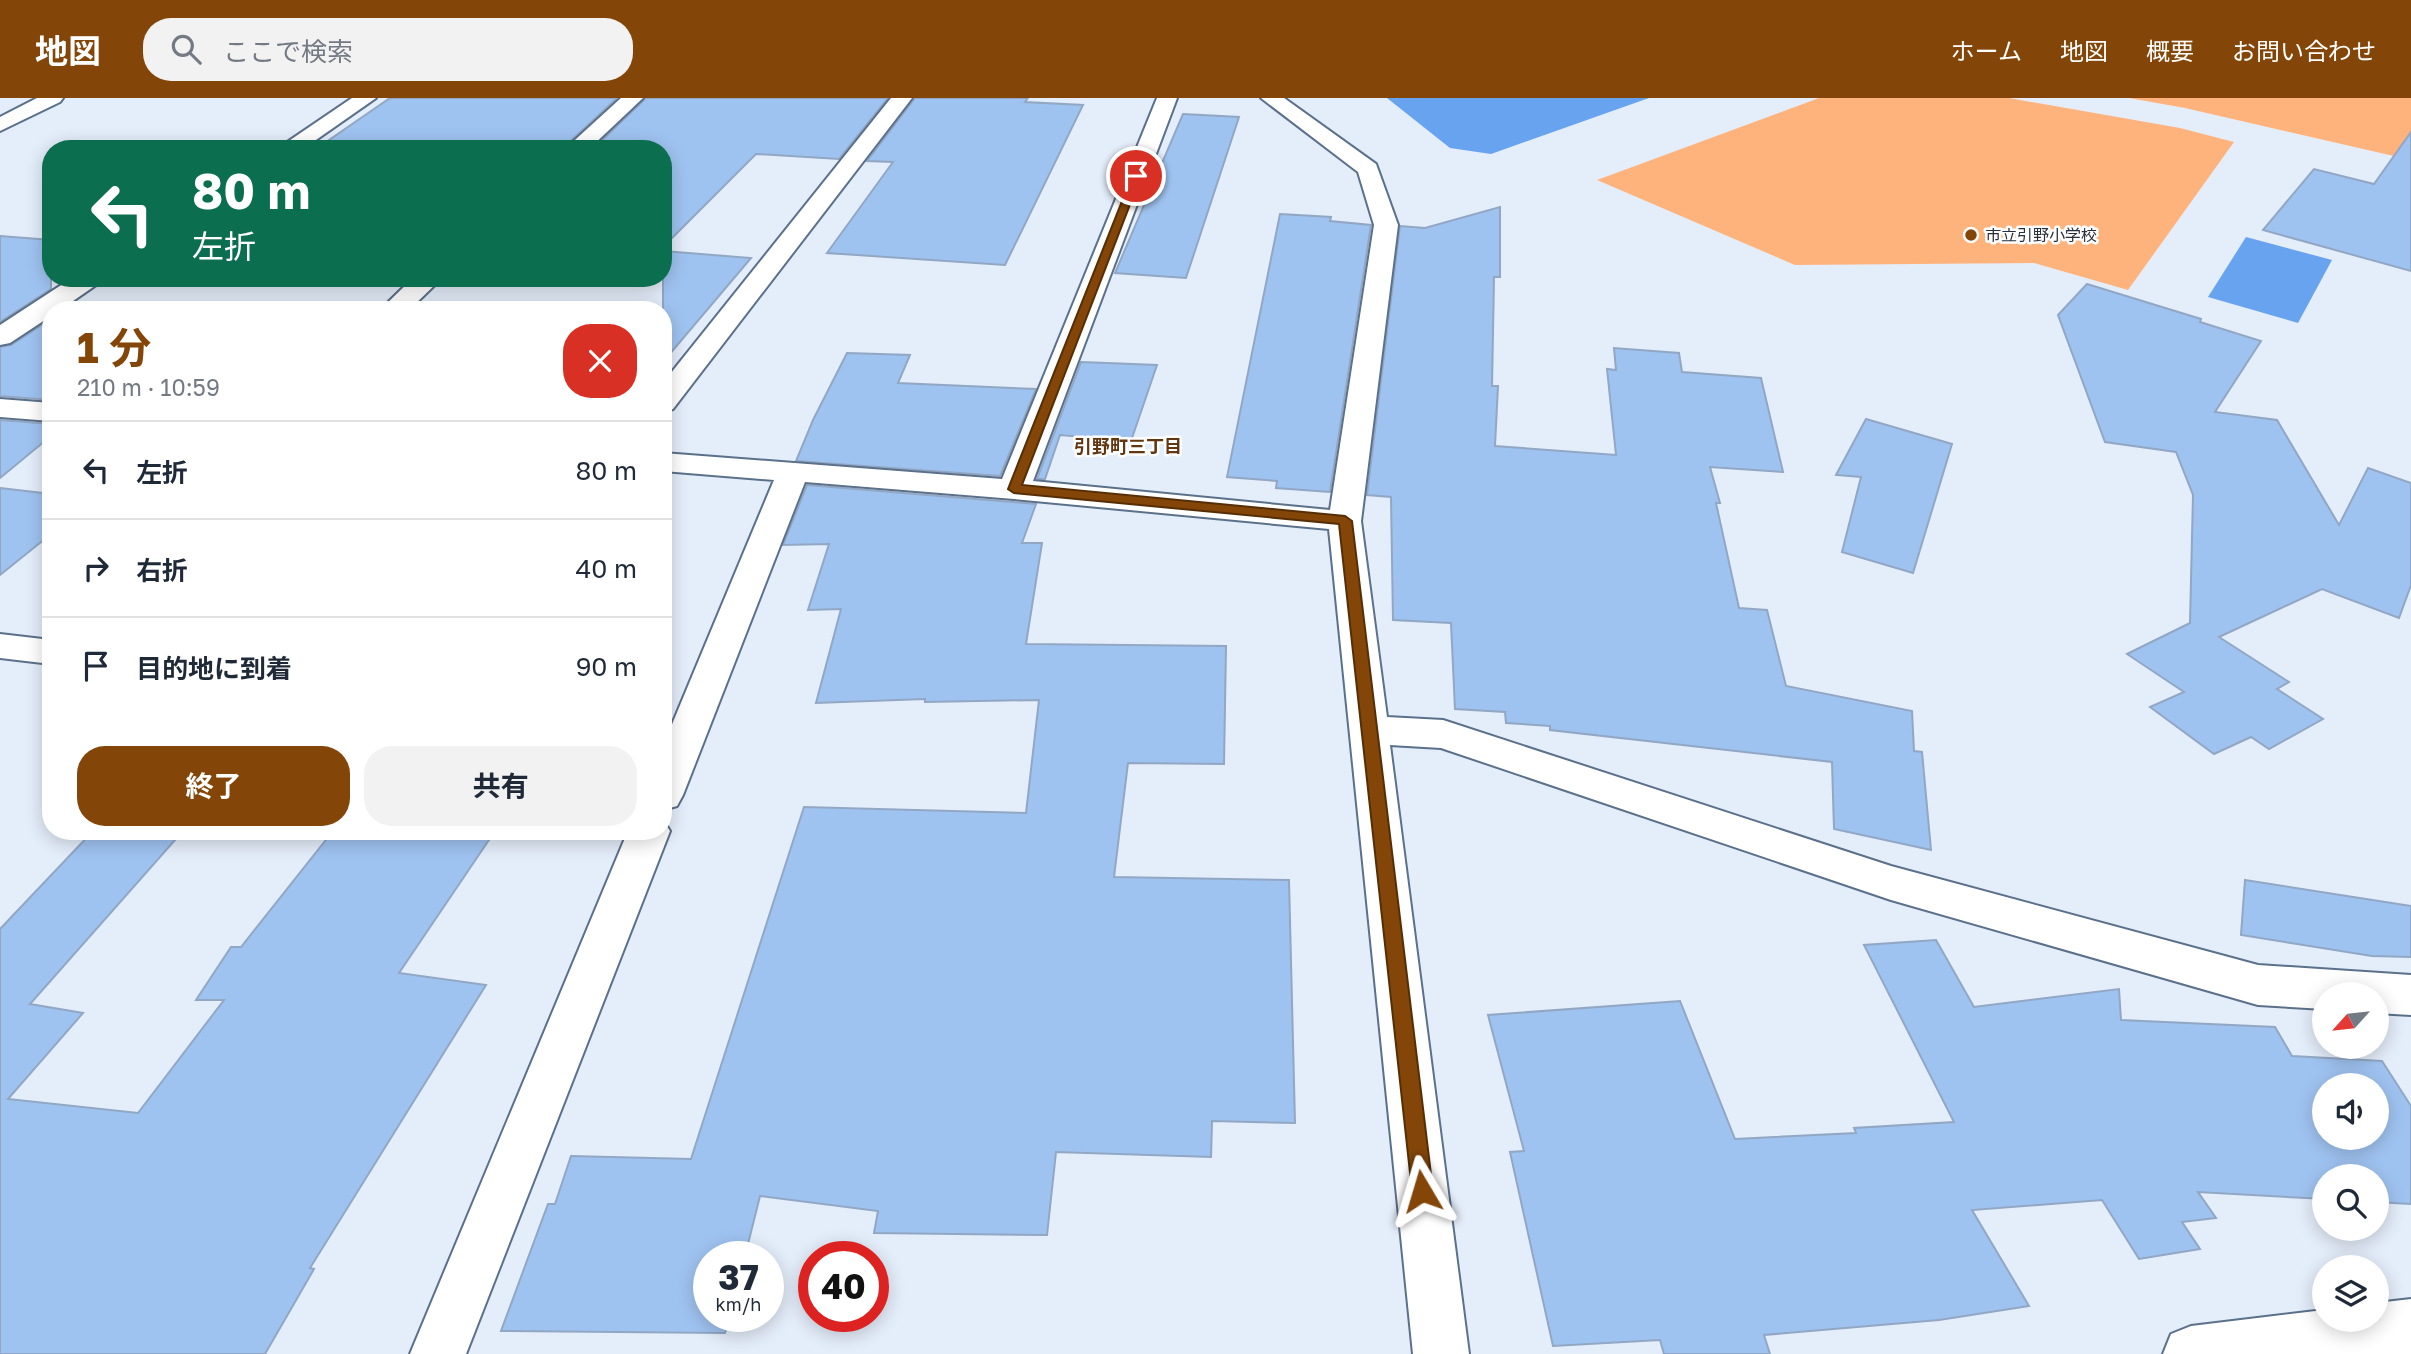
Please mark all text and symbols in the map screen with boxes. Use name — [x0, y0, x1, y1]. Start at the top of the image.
search box — [143, 18, 633, 81]
icon: search — [167, 30, 205, 68]
text: 地図 — [35, 31, 101, 70]
text: ここで検索 — [223, 36, 353, 67]
text: ホーム — [1951, 36, 2022, 65]
text: 地図 — [2060, 36, 2108, 65]
text: 概要 — [2146, 36, 2194, 65]
text: お問い合わせ — [2232, 36, 2376, 65]
pin — [1106, 146, 1166, 206]
icon: arrive — [1117, 157, 1155, 195]
text: 80 m — [192, 161, 310, 220]
icon: left — [77, 168, 168, 259]
place label: 市立引野小学校 — [1985, 225, 2097, 245]
text: 左折 — [192, 227, 256, 265]
marker: 市立引野小学校 — [1963, 227, 1979, 243]
text: 1 分 — [77, 322, 151, 372]
button: close — [563, 324, 637, 398]
text: 210 m · 10:59 — [77, 373, 220, 401]
district label: 引野町三丁目 — [1074, 435, 1182, 457]
icon: left — [77, 451, 115, 489]
text: 80 m — [576, 455, 637, 486]
text: 左折 — [136, 457, 188, 488]
icon: right — [77, 549, 115, 587]
text: 40 m — [576, 553, 637, 584]
text: 右折 — [136, 555, 188, 586]
icon: arrive — [77, 647, 115, 685]
text: 90 m — [576, 651, 637, 682]
text: 目的地に到着 — [136, 653, 292, 684]
button: 終了 — [77, 746, 350, 826]
button: 共有 — [364, 746, 637, 826]
north arrow — [2312, 982, 2389, 1059]
map controls — [2312, 982, 2389, 1332]
button: sound — [2312, 1073, 2389, 1150]
position arrow — [1385, 1154, 1459, 1228]
button: search — [2312, 1164, 2389, 1241]
speed limit sign: 40 — [798, 1241, 889, 1332]
button: layers — [2312, 1255, 2389, 1332]
text: 37 — [718, 1256, 759, 1298]
text: km/h — [716, 1293, 761, 1315]

